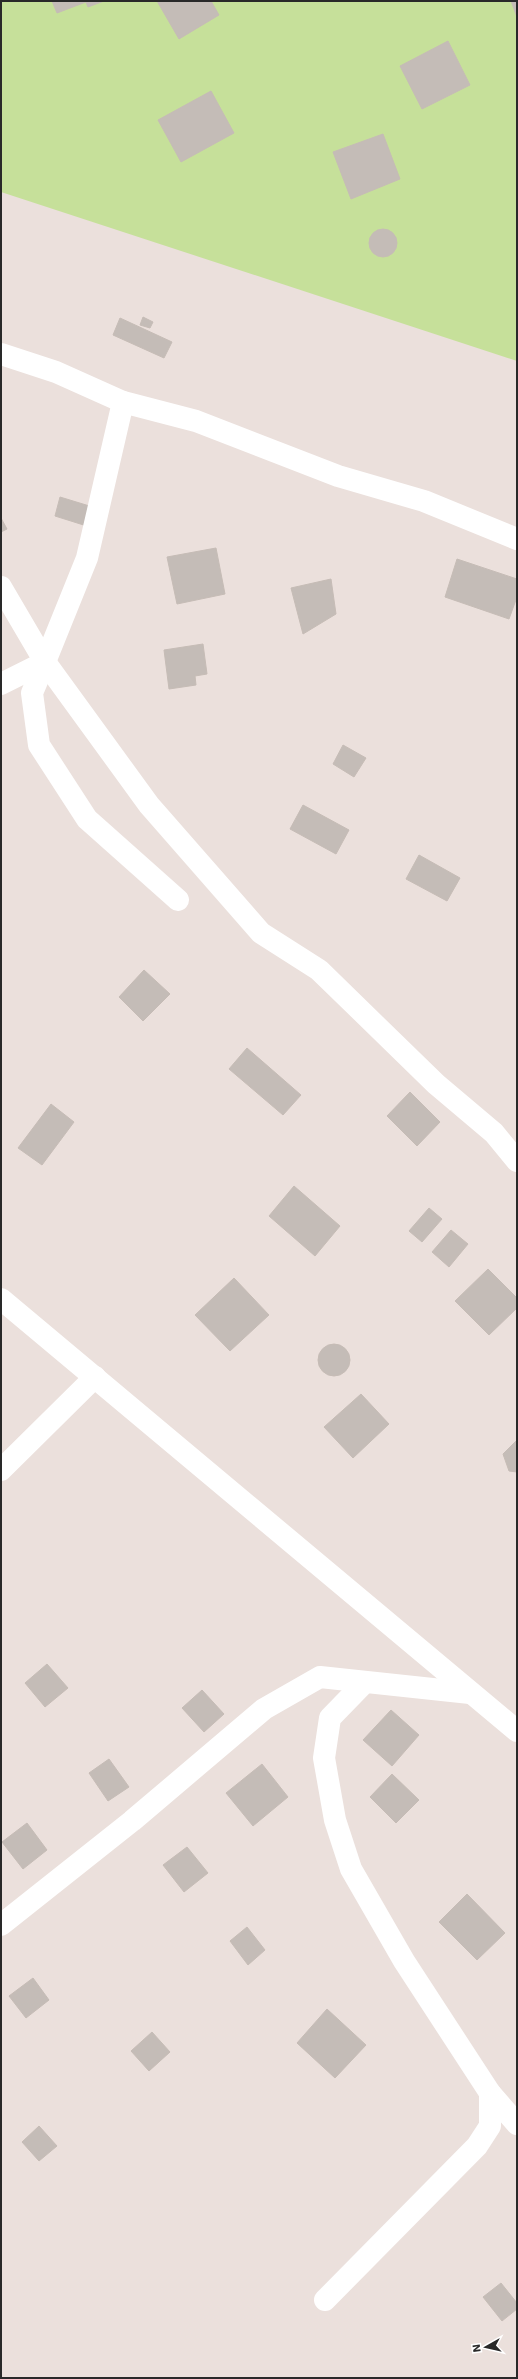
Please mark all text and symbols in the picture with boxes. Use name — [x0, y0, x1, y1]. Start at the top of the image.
north arrow — [466, 2327, 506, 2367]
text: N — [470, 2343, 484, 2353]

